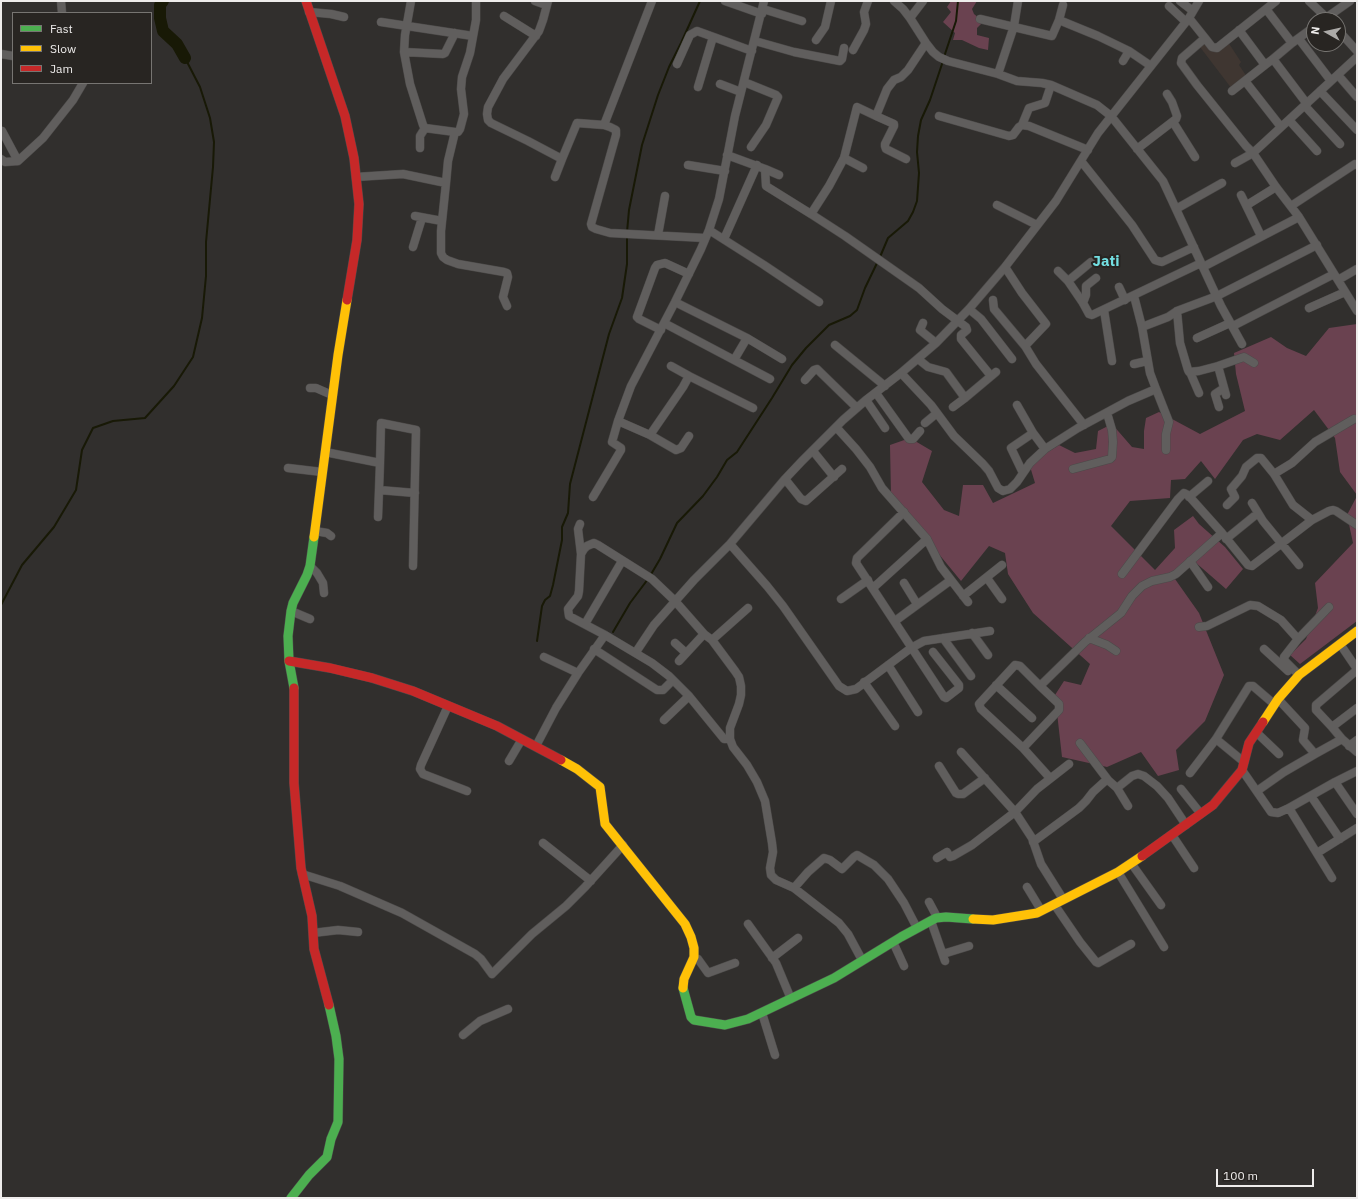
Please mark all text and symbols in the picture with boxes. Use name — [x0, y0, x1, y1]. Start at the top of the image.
legend — [12, 12, 152, 84]
north arrow — [1306, 12, 1346, 52]
text: Fast — [50, 21, 73, 36]
text: N — [1308, 26, 1323, 35]
text: Slow — [50, 41, 76, 56]
text: Jam — [50, 61, 73, 76]
district label: Jati — [1093, 253, 1119, 271]
scale bar — [1218, 1161, 1316, 1187]
text: 100 m — [1223, 1168, 1258, 1183]

